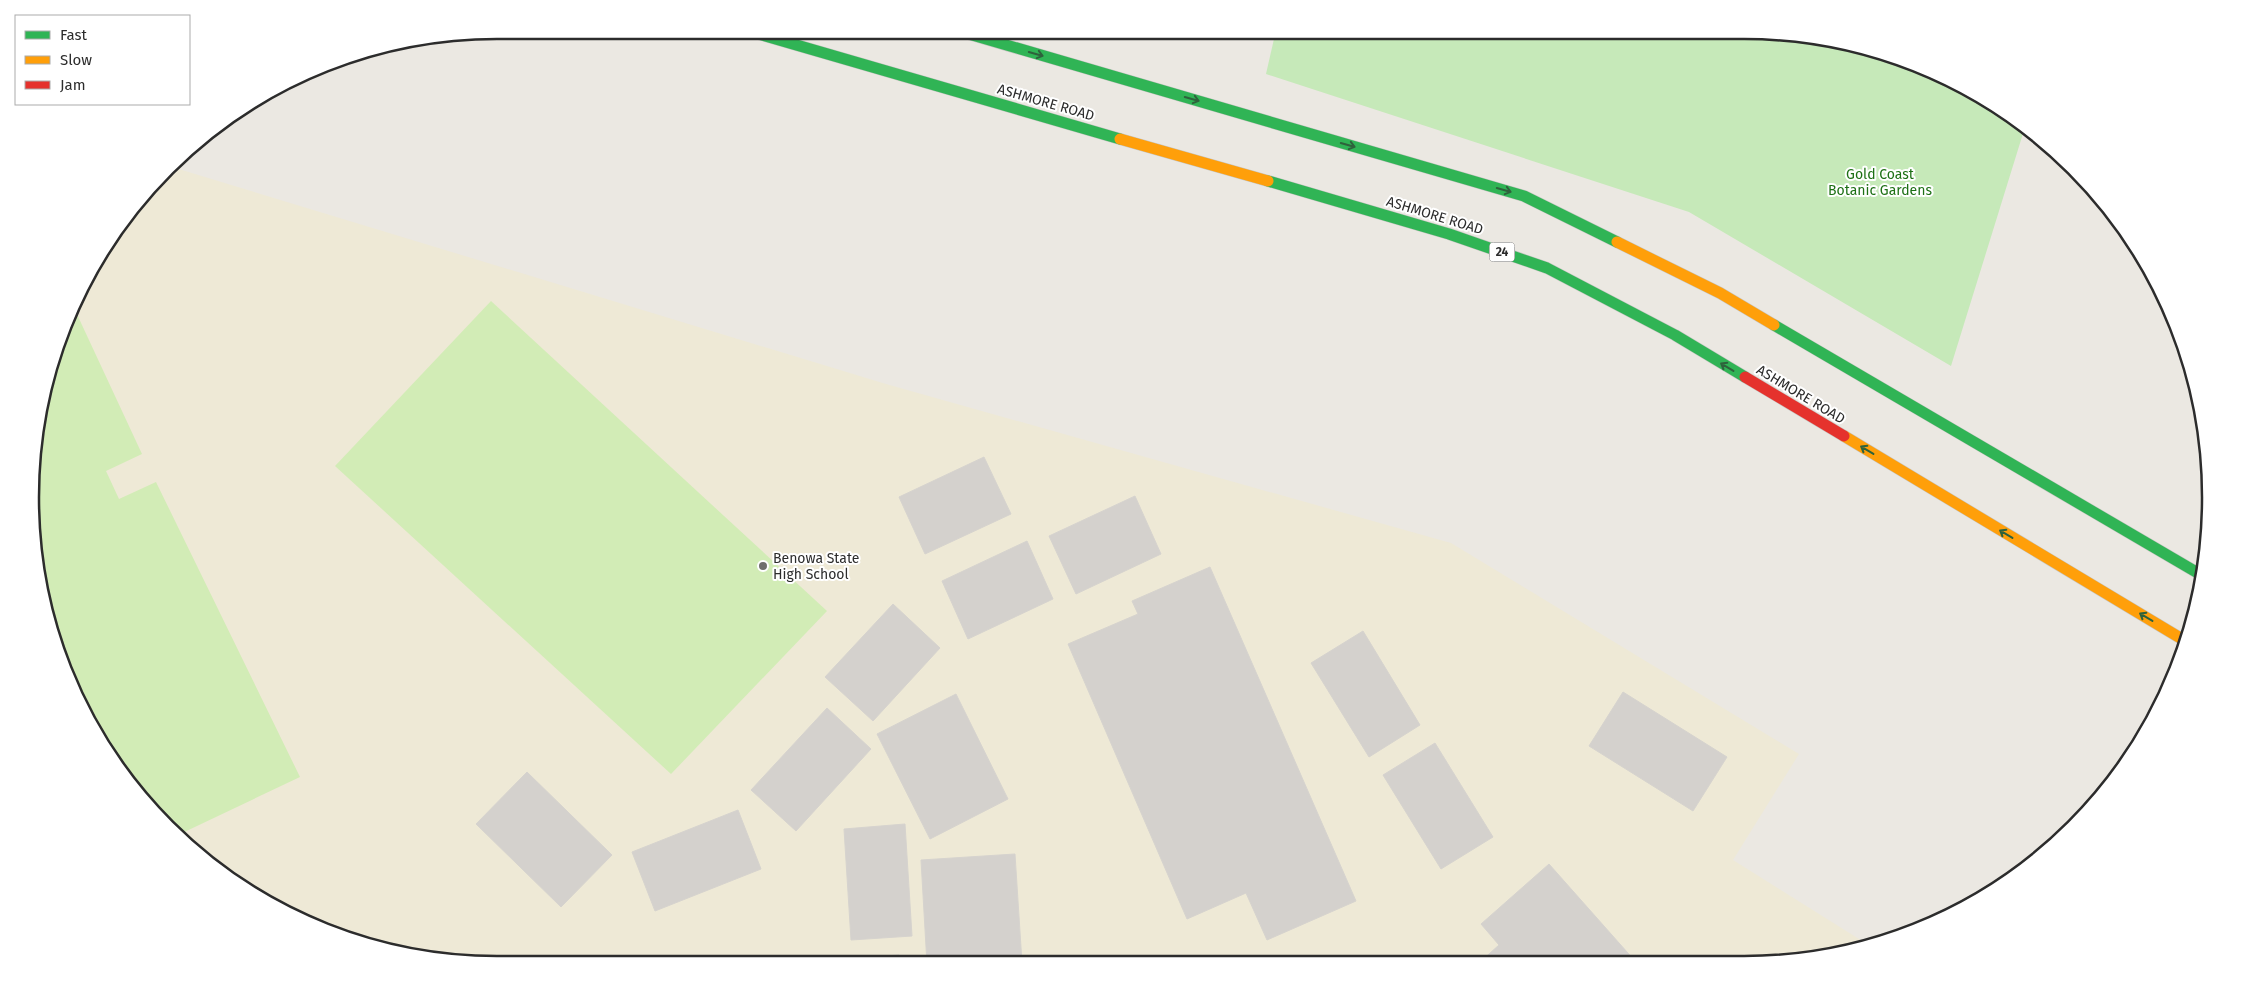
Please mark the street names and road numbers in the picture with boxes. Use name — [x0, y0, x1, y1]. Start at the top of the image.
street label: ASHMORE ROAD — [995, 80, 1096, 124]
street label: ASHMORE ROAD — [1384, 193, 1485, 238]
road number: 24 — [1490, 242, 1514, 262]
street label: ASHMORE ROAD — [1753, 361, 1848, 428]

